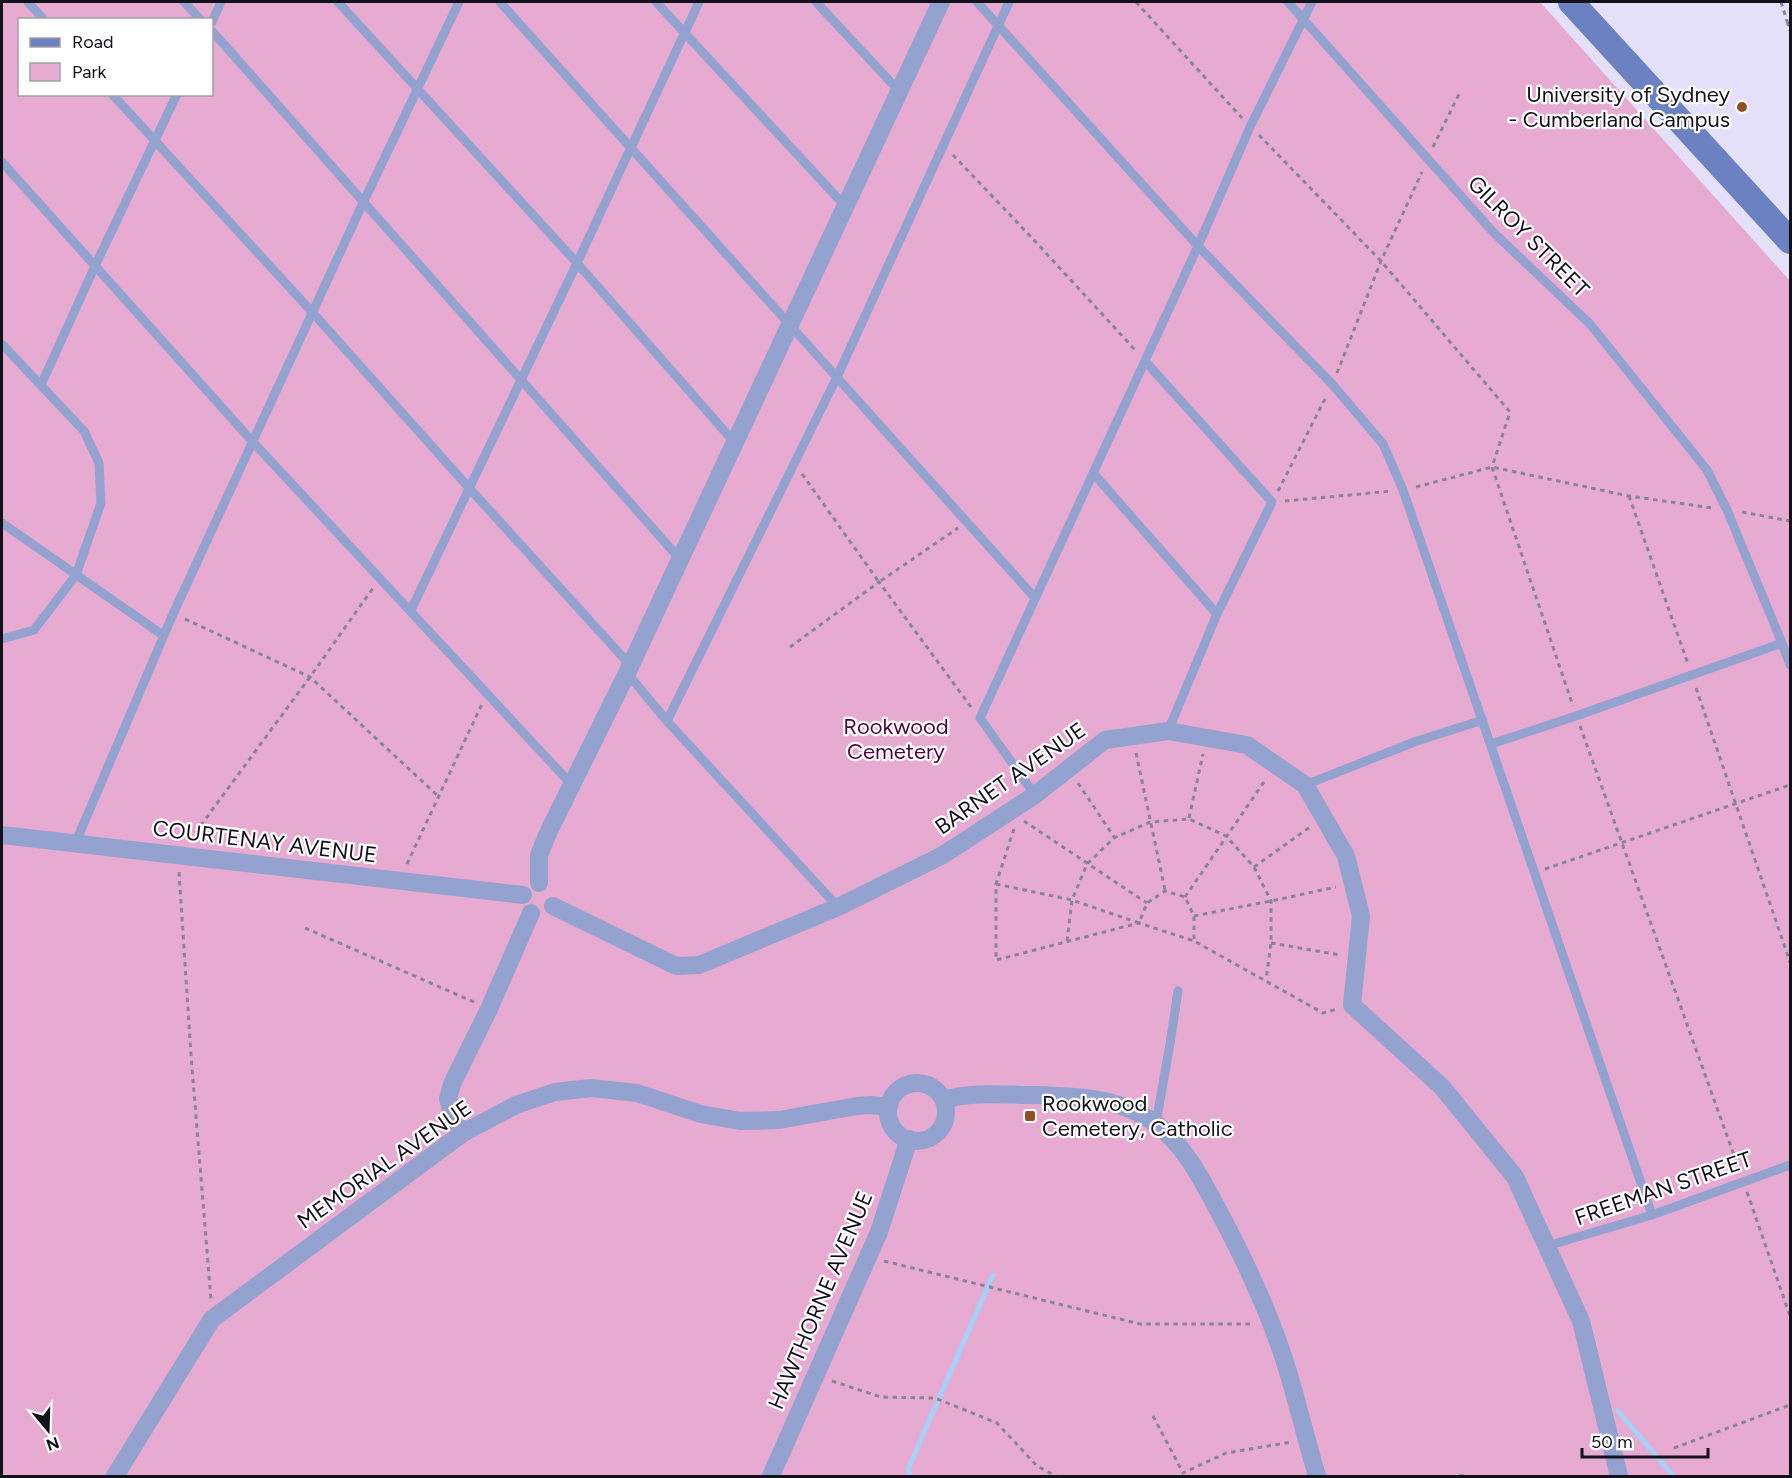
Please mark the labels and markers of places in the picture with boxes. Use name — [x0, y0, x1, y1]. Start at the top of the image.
place label: University of Sydney - Cumberland Campus — [1508, 81, 1730, 133]
marker: University of Sydney - Cumberland Campus — [1735, 100, 1749, 114]
place label: Rookwood Cemetery, Catholic — [1042, 1090, 1233, 1142]
marker: Rookwood Cemetery, Catholic — [1023, 1109, 1037, 1123]

